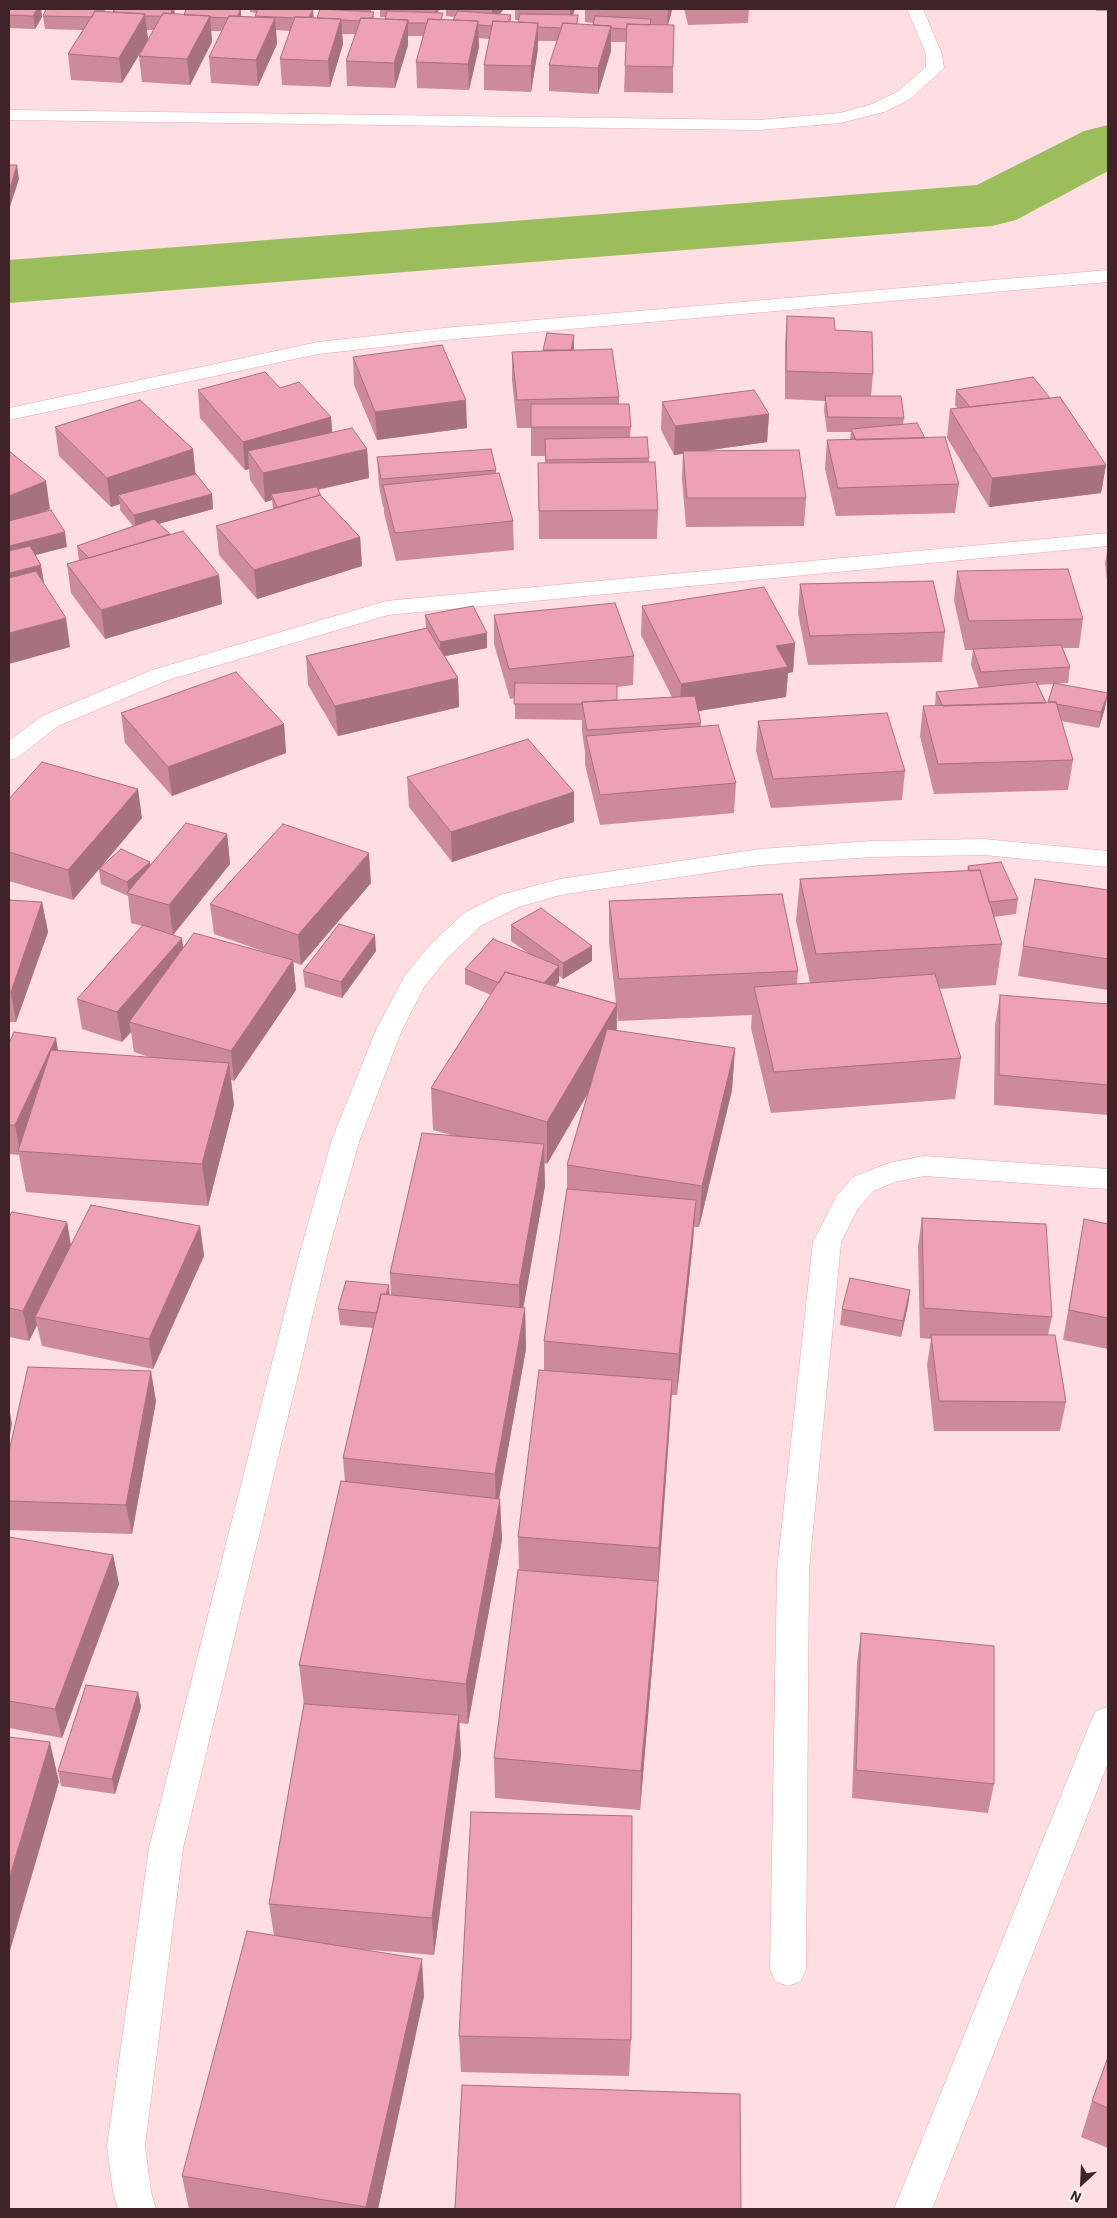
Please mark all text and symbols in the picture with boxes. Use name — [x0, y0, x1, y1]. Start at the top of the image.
north arrow — [1057, 2158, 1107, 2208]
text: N — [1067, 2186, 1084, 2207]

